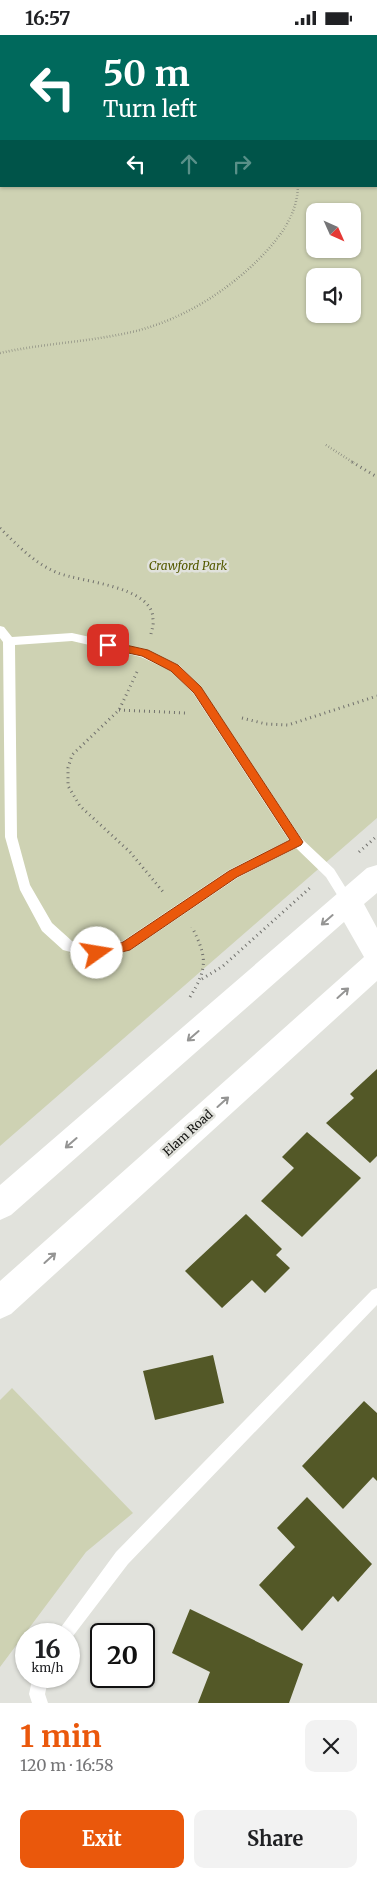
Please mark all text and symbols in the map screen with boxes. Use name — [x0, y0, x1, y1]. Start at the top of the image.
text: 16:57 — [25, 6, 71, 30]
text: 50 m — [103, 52, 190, 96]
icon: left — [20, 55, 85, 120]
text: Turn left — [103, 95, 197, 123]
icon: left — [122, 150, 150, 178]
icon: ahead — [175, 150, 203, 178]
icon: right — [228, 150, 256, 178]
north arrow — [306, 203, 361, 257]
map controls — [306, 203, 361, 323]
button: sound — [306, 268, 361, 323]
park label: Crawford Park — [149, 558, 228, 573]
pin — [87, 624, 129, 666]
icon: arrive — [94, 631, 122, 659]
one-way arrow — [321, 914, 334, 926]
position arrow — [70, 926, 122, 978]
one-way arrow — [337, 987, 350, 999]
one-way arrow — [187, 1030, 200, 1042]
one-way arrow — [216, 1096, 229, 1108]
street label: Elam Road — [160, 1106, 216, 1159]
one-way arrow — [65, 1137, 78, 1148]
one-way arrow — [44, 1252, 57, 1263]
speed limit sign: 20 — [90, 1623, 155, 1688]
text: 16 — [34, 1633, 61, 1665]
text: km/h — [32, 1660, 63, 1675]
text: 1 min — [20, 1717, 102, 1755]
button: close — [305, 1720, 357, 1772]
text: 120 m · 16:58 — [20, 1755, 113, 1775]
button: Exit — [20, 1810, 184, 1868]
button: Share — [194, 1810, 357, 1868]

